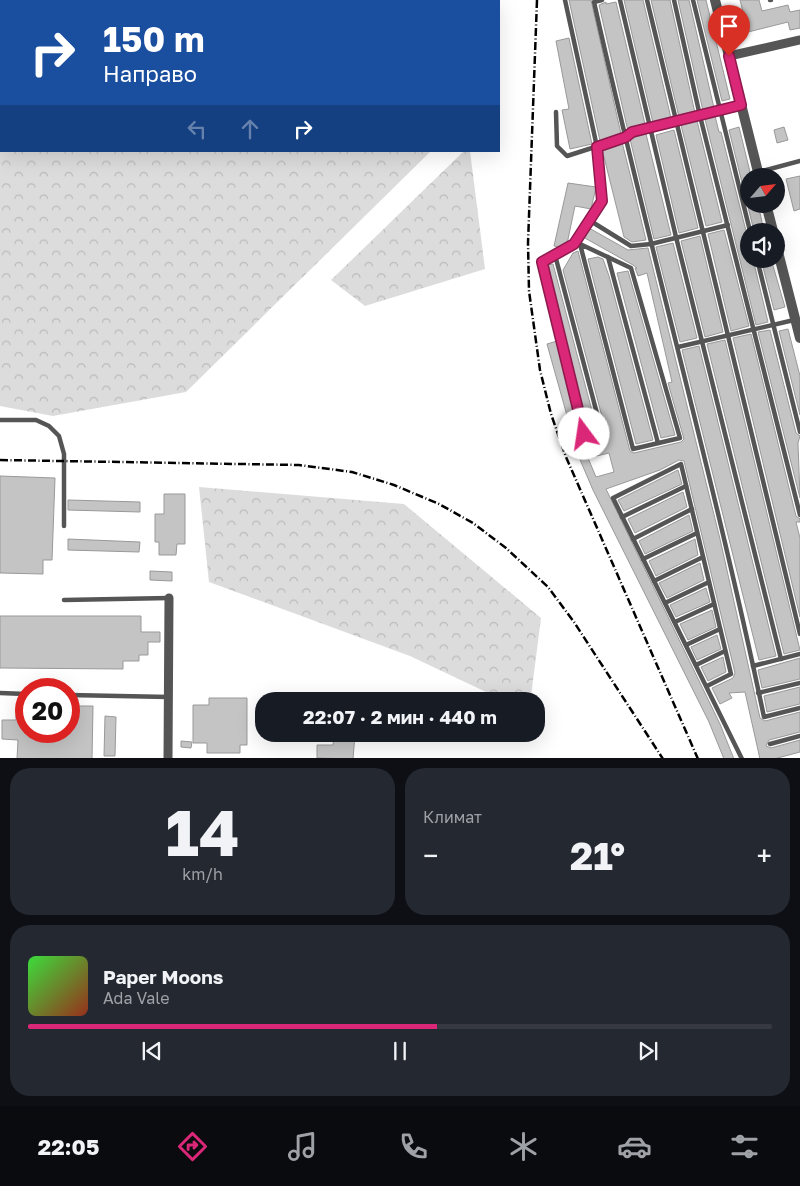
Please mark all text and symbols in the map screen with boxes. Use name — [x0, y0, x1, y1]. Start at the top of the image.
pin — [708, 5, 750, 56]
icon: arrive — [715, 12, 743, 40]
text: 150 m — [103, 18, 205, 60]
icon: right — [20, 20, 85, 85]
text: Направо — [103, 60, 197, 87]
icon: left — [183, 115, 211, 143]
icon: ahead — [236, 115, 264, 143]
icon: right — [289, 115, 317, 143]
north arrow — [740, 168, 785, 212]
map controls — [740, 168, 785, 268]
button: sound — [740, 223, 785, 268]
position arrow — [557, 407, 609, 459]
speed limit sign: 20 — [15, 678, 80, 743]
text: 22:07 · 2 мин · 440 m — [303, 705, 497, 728]
text: 14 — [165, 792, 240, 870]
text: Климат — [423, 807, 482, 827]
text: 21° — [570, 833, 625, 878]
text: − — [423, 839, 438, 872]
text: + — [757, 839, 772, 872]
text: km/h — [182, 864, 223, 884]
text: Paper Moons — [103, 965, 223, 988]
text: Ada Vale — [103, 988, 169, 1008]
icon: previous — [138, 1037, 166, 1065]
icon: pause — [386, 1037, 414, 1065]
icon: next — [634, 1037, 662, 1065]
icon: directions — [175, 1129, 210, 1164]
icon: music — [285, 1129, 320, 1164]
icon: phone — [396, 1129, 431, 1164]
icon: climate — [506, 1129, 541, 1164]
icon: car — [617, 1129, 652, 1164]
icon: filters — [727, 1129, 762, 1164]
text: 22:05 — [38, 1133, 99, 1160]

